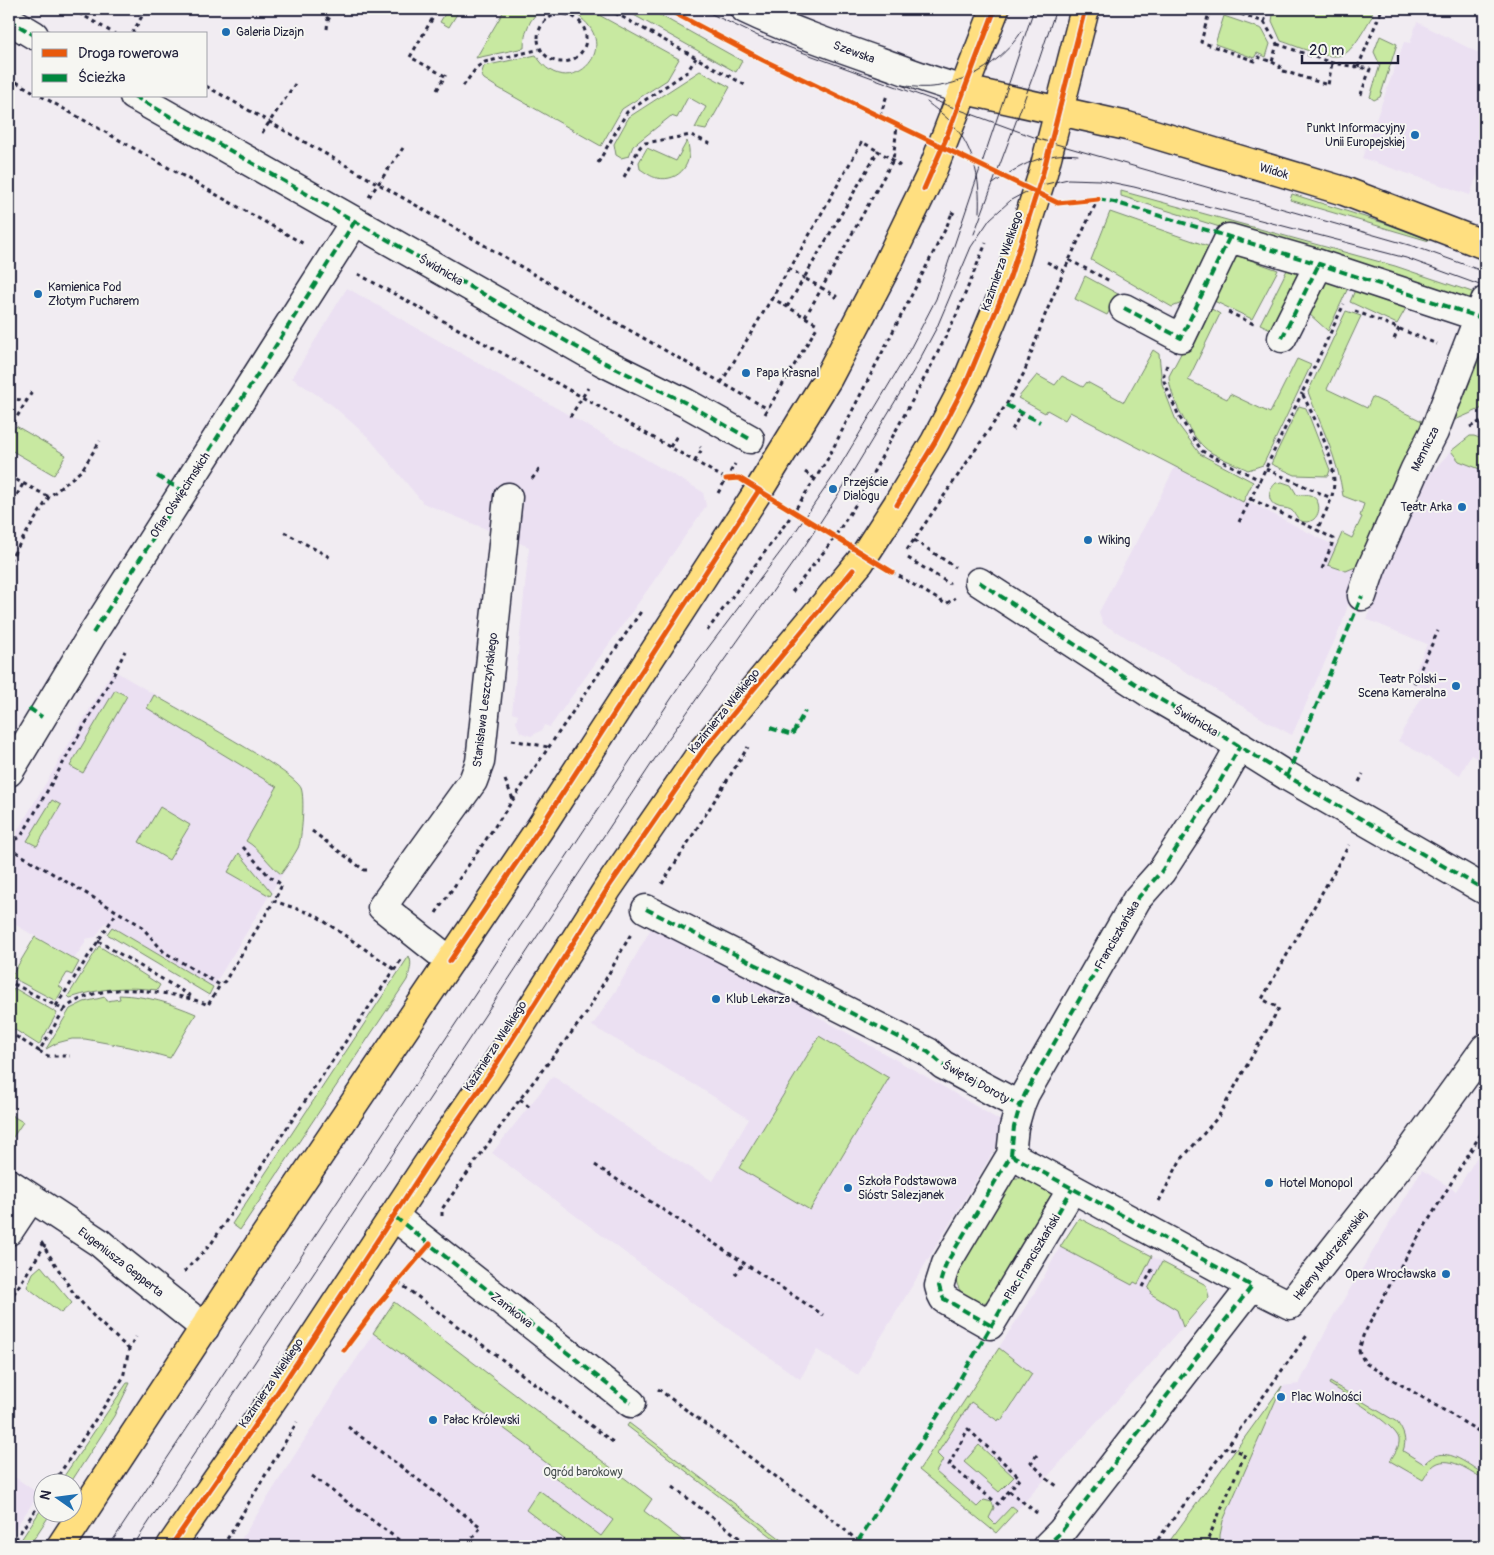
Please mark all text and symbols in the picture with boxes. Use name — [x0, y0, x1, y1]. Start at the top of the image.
place label: Galeria Dizajn — [236, 25, 304, 40]
marker: Galeria Dizajn — [220, 26, 232, 38]
legend — [32, 32, 208, 98]
scale bar — [1302, 32, 1398, 64]
street label: Szewska — [831, 38, 877, 67]
text: 20 m — [1309, 41, 1344, 60]
text: Droga rowerowa — [78, 44, 179, 63]
text: Ścieżka — [78, 68, 126, 87]
place label: Punkt Informacyjny Unii Europejskiej — [1306, 121, 1405, 150]
marker: Punkt Informacyjny Unii Europejskiej — [1409, 129, 1421, 141]
street label: Widok — [1258, 160, 1290, 183]
street label: Kazimierza Wielkiego — [978, 209, 1027, 313]
street label: Świdnicka — [416, 251, 466, 289]
place label: Kamienica Pod Złotym Pucharem — [48, 280, 140, 309]
marker: Kamienica Pod Złotym Pucharem — [32, 288, 44, 300]
place label: Papa Krasnal — [756, 366, 819, 381]
marker: Papa Krasnal — [740, 367, 752, 379]
street label: Mennicza — [1408, 424, 1443, 474]
street label: Ofiar Oświęcimskich — [147, 449, 214, 541]
place label: Przejście Dialogu — [843, 475, 888, 504]
marker: Przejście Dialogu — [827, 483, 839, 495]
place label: Teatr Arka — [1401, 500, 1452, 515]
marker: Teatr Arka — [1456, 501, 1468, 513]
place label: Wiking — [1098, 533, 1130, 548]
marker: Wiking — [1082, 534, 1094, 546]
street label: Stanisława Leszczyńskiego — [470, 631, 501, 768]
street label: Kazimierza Wielkiego — [686, 665, 764, 757]
place label: Teatr Polski – Scena Kameralna — [1358, 672, 1447, 701]
marker: Teatr Polski – Scena Kameralna — [1450, 680, 1462, 692]
street label: Świdnicka — [1171, 702, 1221, 740]
street label: Franciszkańska — [1092, 898, 1143, 972]
place label: Klub Lekarza — [726, 992, 790, 1007]
marker: Klub Lekarza — [710, 993, 722, 1005]
street label: Kazimierza Wielkiego — [461, 998, 531, 1094]
street label: Świętej Doroty — [940, 1057, 1012, 1107]
place label: Szkoła Podstawowa Sióstr Salezjanek — [858, 1174, 957, 1203]
place label: Hotel Monopol — [1279, 1176, 1353, 1191]
marker: Hotel Monopol — [1263, 1177, 1275, 1189]
marker: Szkoła Podstawowa Sióstr Salezjanek — [842, 1182, 854, 1194]
street label: Heleny Modrzejewskiej — [1290, 1207, 1371, 1304]
street label: Plac Franciszkański — [1001, 1212, 1064, 1303]
street label: Eugeniusza Gepperta — [75, 1224, 167, 1301]
place label: Opera Wrocławska — [1345, 1267, 1436, 1282]
marker: Opera Wrocławska — [1440, 1268, 1452, 1280]
street label: Zamkowa — [488, 1289, 536, 1332]
street label: Kazimierza Wielkiego — [236, 1335, 307, 1431]
place label: Plac Wolności — [1291, 1390, 1361, 1405]
marker: Plac Wolności — [1275, 1391, 1287, 1403]
place label: Pałac Królewski — [443, 1413, 519, 1428]
marker: Pałac Królewski — [427, 1414, 439, 1426]
park label: Ogród barokowy — [543, 1465, 623, 1480]
north arrow — [32, 1472, 82, 1522]
text: N — [36, 1488, 55, 1502]

